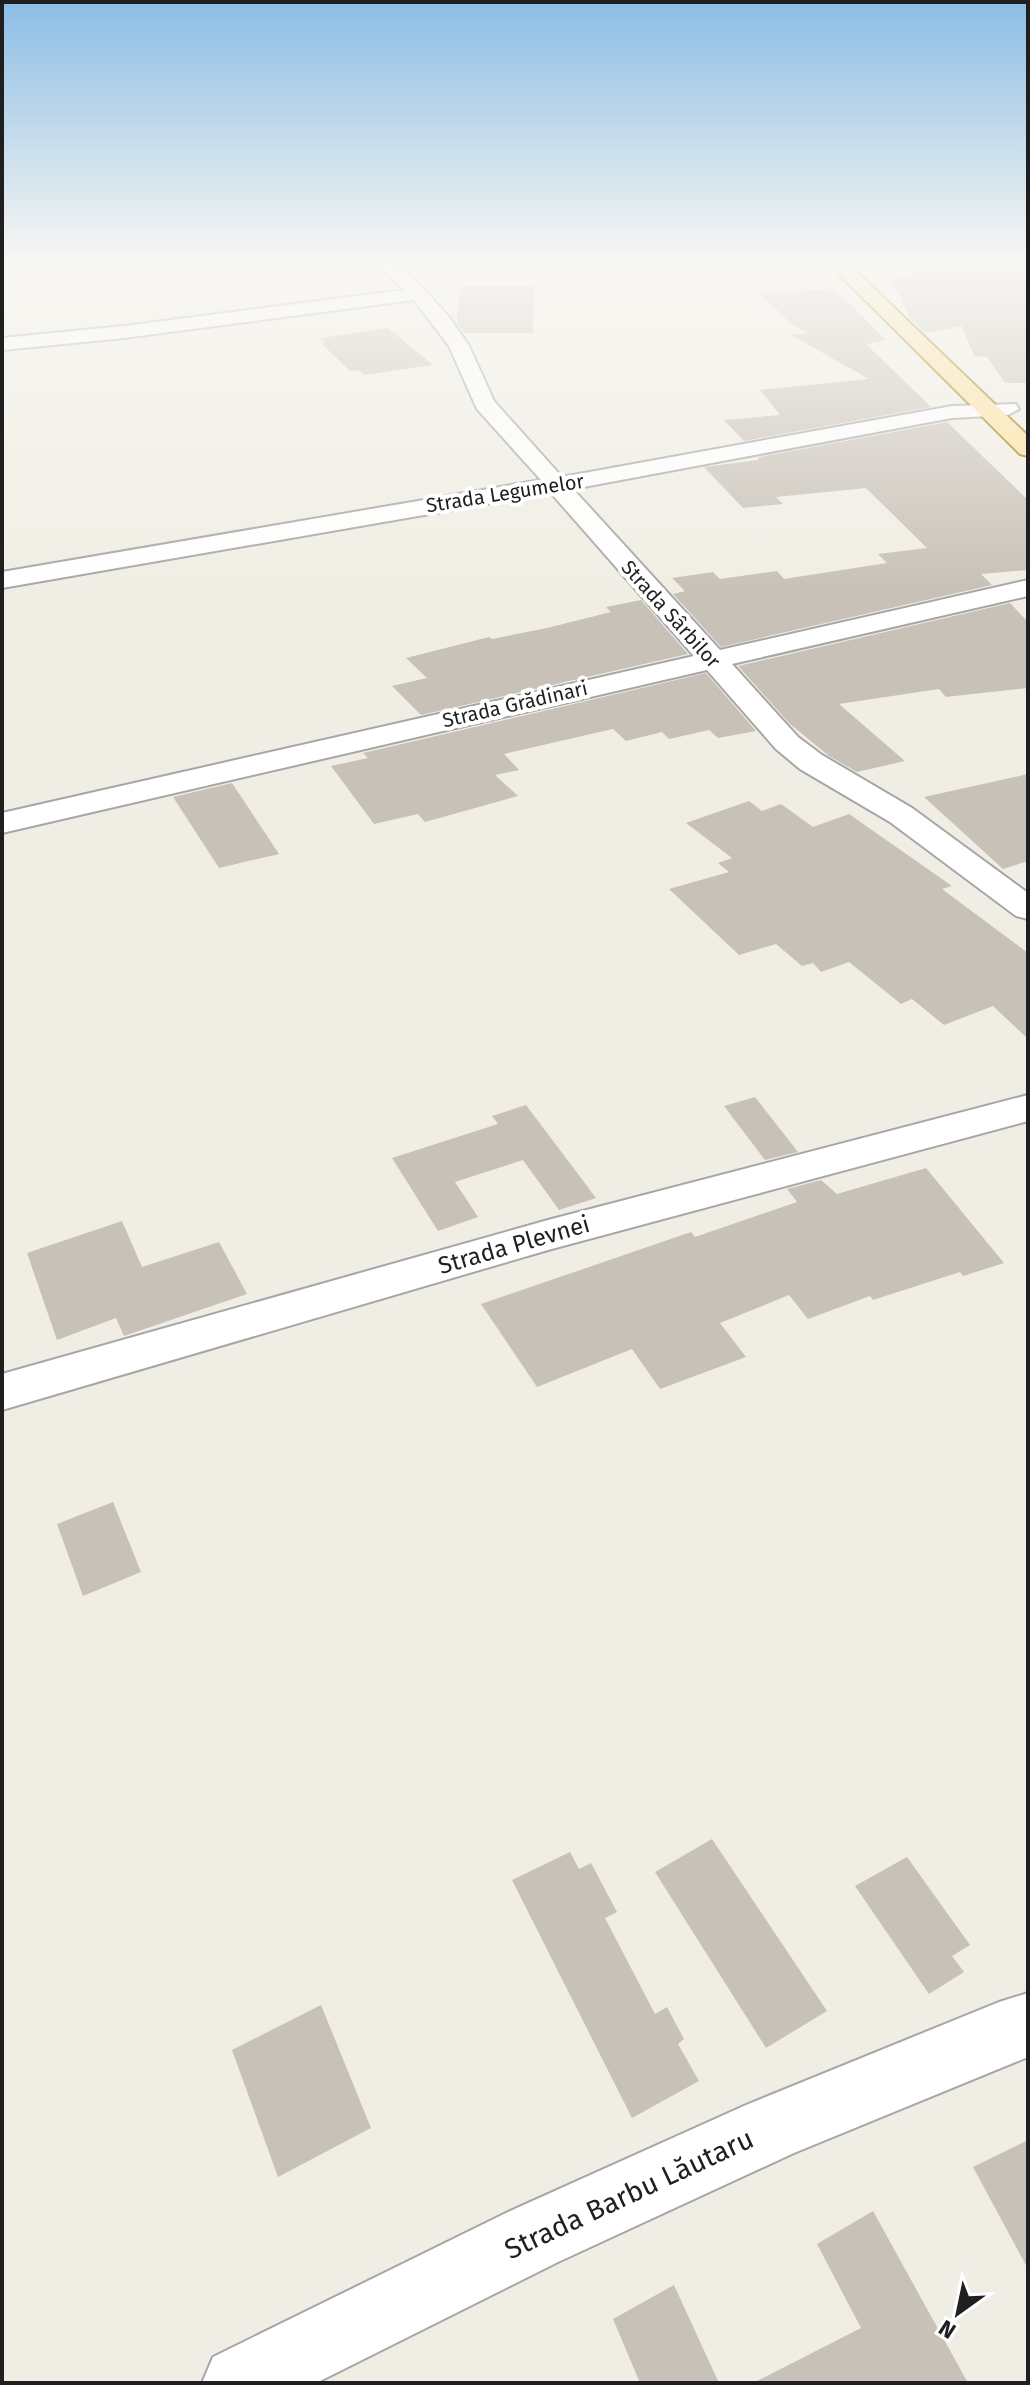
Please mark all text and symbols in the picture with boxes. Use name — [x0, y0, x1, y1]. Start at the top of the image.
street label: Strada Legumelor — [424, 469, 586, 517]
street label: Strada Sârbilor — [616, 555, 726, 673]
street label: Strada Grădinari — [440, 676, 590, 732]
street label: Strada Plevnei — [435, 1210, 593, 1280]
street label: Strada Barbu Lăutaru — [499, 2122, 759, 2266]
north arrow — [918, 2273, 998, 2353]
text: N — [934, 2314, 961, 2345]

